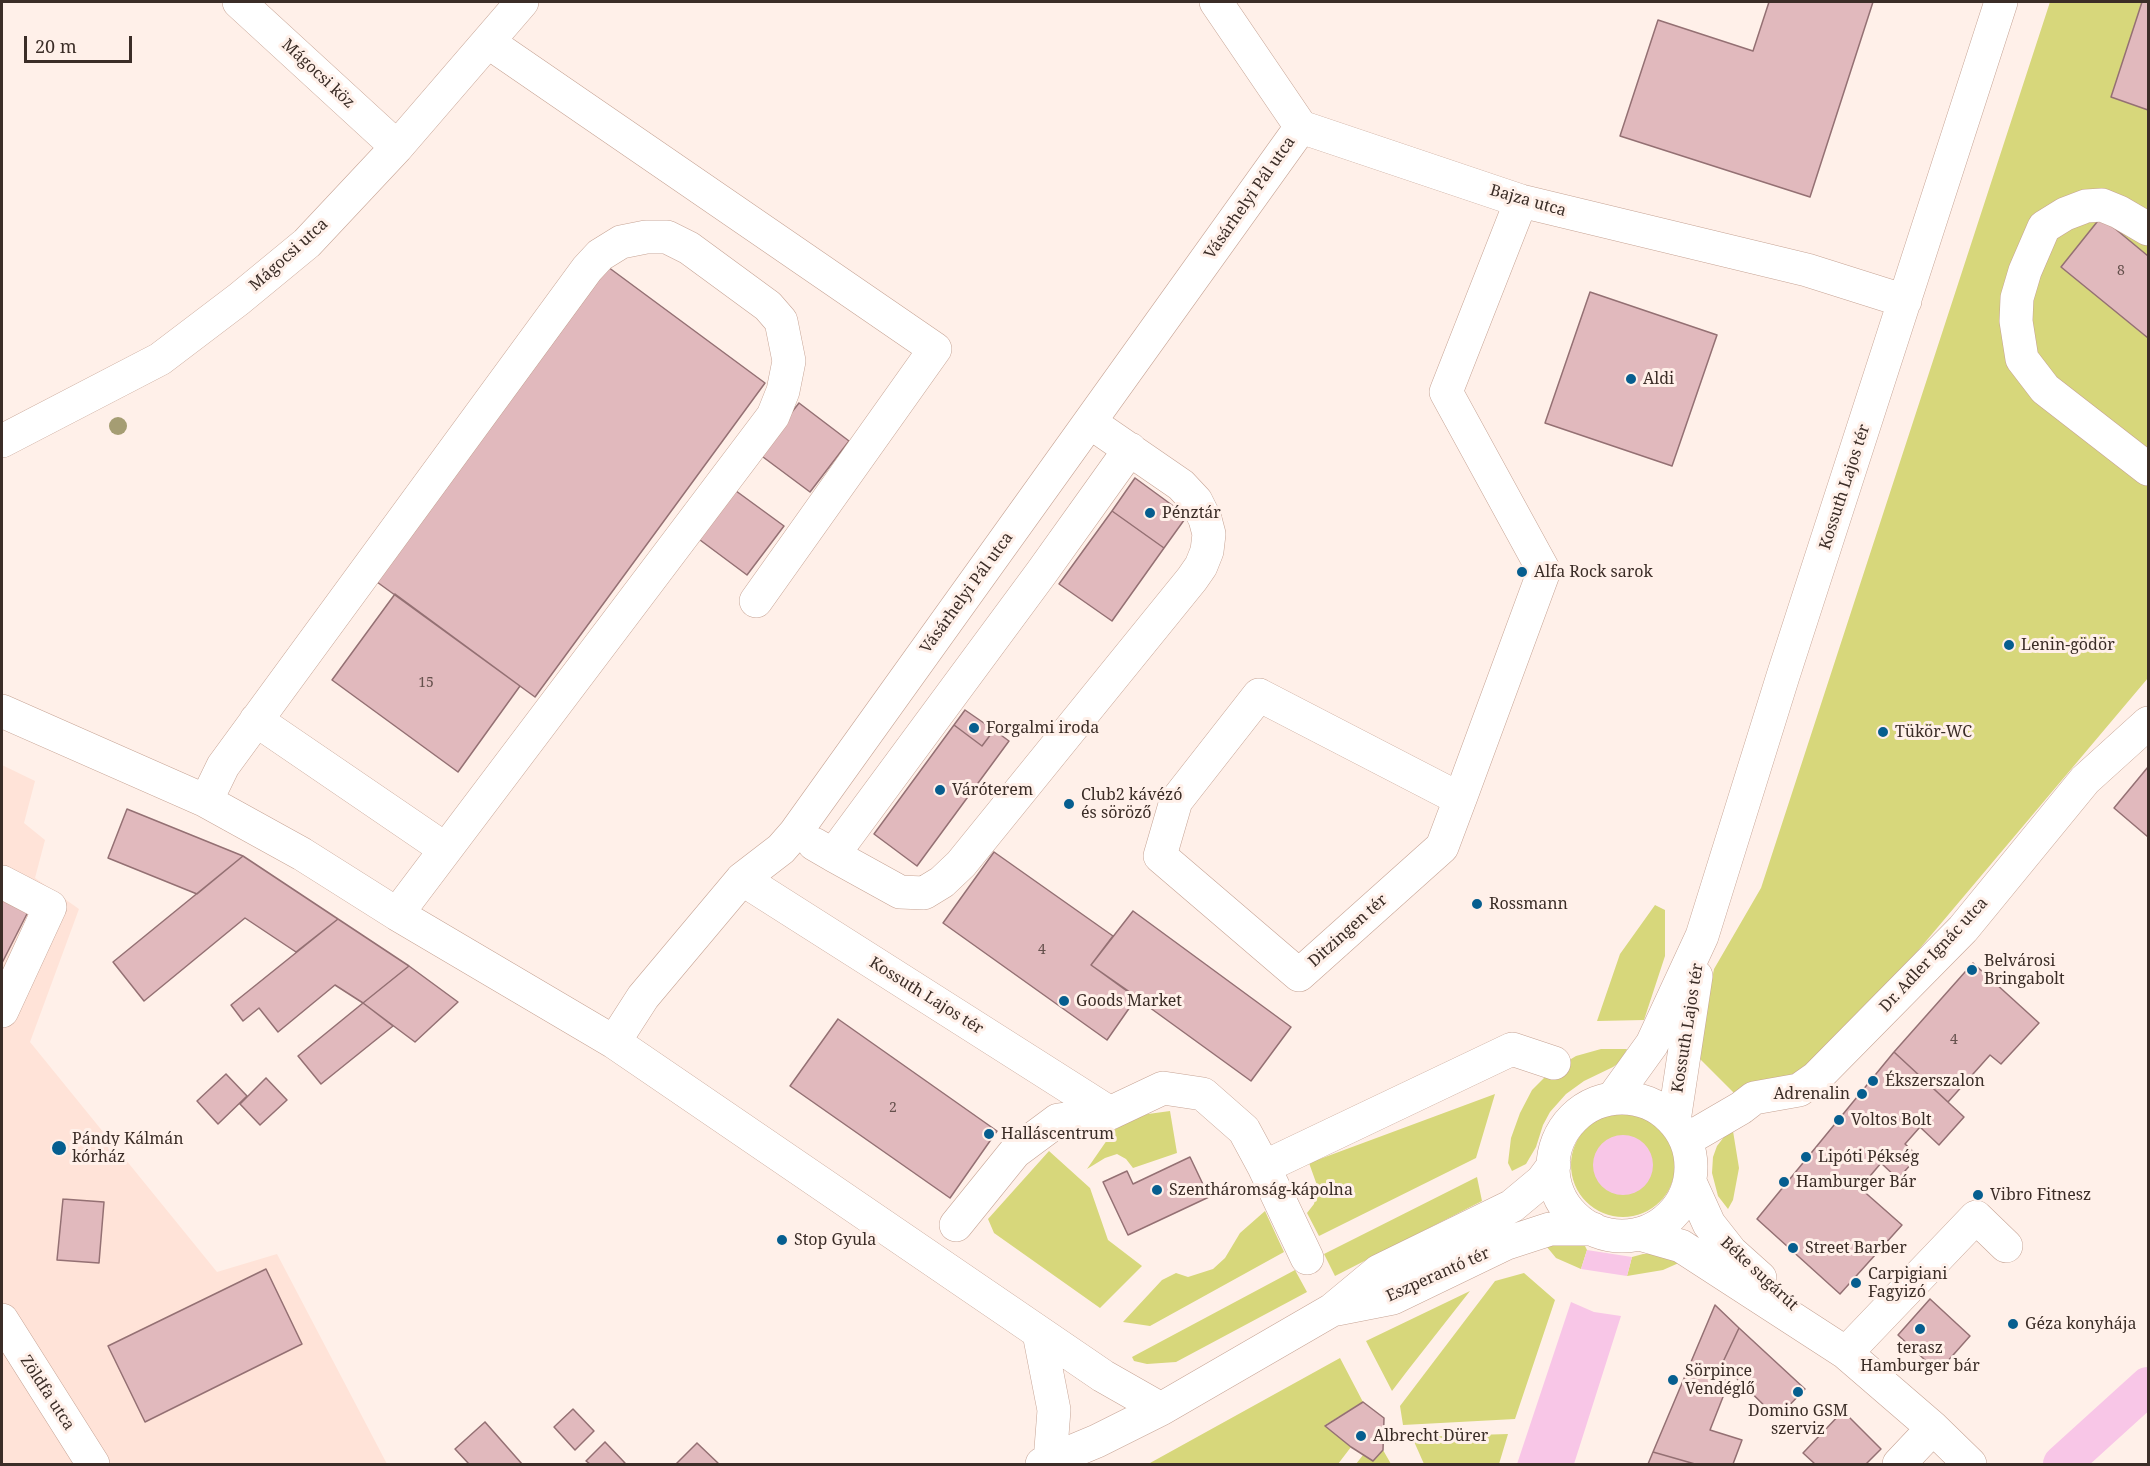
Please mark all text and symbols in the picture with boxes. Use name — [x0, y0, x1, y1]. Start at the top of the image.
scale bar — [27, 24, 135, 62]
text: 20 m — [35, 34, 77, 58]
street label: Mágocsi köz — [278, 35, 358, 113]
street label: Vásárhelyi Pál utca — [1201, 133, 1299, 263]
street label: Bajza utca — [1488, 181, 1568, 221]
street label: Mágocsi utca — [246, 215, 332, 295]
house number: 8 — [2117, 263, 2125, 279]
place label: Aldi — [1643, 369, 1674, 389]
marker: Aldi — [1624, 372, 1638, 386]
street label: Kossuth Lajos tér — [1816, 422, 1874, 552]
place label: Pénztár — [1162, 503, 1221, 523]
marker: Pénztár — [1143, 506, 1157, 520]
street label: Vásárhelyi Pál utca — [917, 529, 1017, 657]
place label: Alfa Rock sarok — [1534, 562, 1653, 582]
marker: Alfa Rock sarok — [1515, 565, 1529, 579]
place label: Lenin-gödör — [2021, 635, 2115, 655]
marker: Lenin-gödör — [2002, 638, 2016, 652]
house number: 15 — [418, 675, 434, 691]
place label: Forgalmi iroda — [986, 718, 1099, 738]
marker: Forgalmi iroda — [967, 721, 981, 735]
place label: Tükör-WC — [1895, 722, 1972, 742]
marker: Tükör-WC — [1876, 725, 1890, 739]
place label: Váróterem — [952, 780, 1033, 800]
marker: Váróterem — [933, 783, 947, 797]
place label: Club2 kávézó és söröző — [1081, 785, 1182, 823]
marker: Club2 kávézó és söröző — [1062, 797, 1076, 811]
street label: Ditzingen tér — [1305, 891, 1391, 971]
place label: Rossmann — [1489, 894, 1568, 914]
street label: Dr. Adler Ignác utca — [1876, 894, 1992, 1016]
marker: Rossmann — [1470, 897, 1484, 911]
house number: 4 — [1038, 942, 1046, 958]
place label: Belvárosi Bringabolt — [1984, 951, 2065, 989]
street label: Kossuth Lajos tér — [865, 953, 987, 1039]
street label: Kossuth Lajos tér — [1668, 962, 1708, 1094]
marker: Belvárosi Bringabolt — [1965, 963, 1979, 977]
place label: Goods Market — [1076, 991, 1182, 1011]
marker: Goods Market — [1057, 994, 1071, 1008]
house number: 4 — [1950, 1032, 1958, 1048]
place label: Ékszerszalon — [1885, 1071, 1985, 1091]
marker: Ékszerszalon — [1866, 1074, 1880, 1088]
place label: Adrenalin — [1773, 1084, 1850, 1104]
marker: Adrenalin — [1855, 1087, 1869, 1101]
house number: 2 — [889, 1100, 897, 1116]
place label: Voltos Bolt — [1851, 1110, 1932, 1130]
marker: Voltos Bolt — [1832, 1113, 1846, 1127]
place label: Halláscentrum — [1001, 1124, 1114, 1144]
marker: Halláscentrum — [982, 1127, 996, 1141]
place label: Pándy Kálmán kórház — [72, 1129, 184, 1167]
marker: Pándy Kálmán kórház — [50, 1139, 68, 1157]
place label: Lipóti Pékség — [1818, 1147, 1919, 1167]
marker: Lipóti Pékség — [1799, 1150, 1813, 1164]
place label: Hamburger Bár — [1796, 1172, 1916, 1192]
marker: Hamburger Bár — [1777, 1175, 1791, 1189]
place label: Szentháromság-kápolna — [1169, 1180, 1353, 1200]
marker: Szentháromság-kápolna — [1150, 1183, 1164, 1197]
place label: Vibro Fitnesz — [1990, 1185, 2091, 1205]
marker: Vibro Fitnesz — [1971, 1188, 1985, 1202]
place label: Stop Gyula — [794, 1230, 876, 1250]
marker: Stop Gyula — [775, 1233, 789, 1247]
street label: Béke sugárút — [1716, 1233, 1802, 1315]
place label: Street Barber — [1805, 1238, 1907, 1258]
marker: Street Barber — [1786, 1241, 1800, 1255]
street label: Eszperantó tér — [1383, 1244, 1493, 1306]
place label: Carpigiani Fagyizó — [1868, 1264, 1947, 1302]
marker: Carpigiani Fagyizó — [1849, 1276, 1863, 1290]
place label: Géza konyhája — [2025, 1314, 2137, 1334]
marker: Géza konyhája — [2006, 1317, 2020, 1331]
marker: terasz Hamburger bár — [1913, 1322, 1927, 1336]
place label: terasz Hamburger bár — [1860, 1338, 1980, 1376]
street label: Zöldfa utca — [16, 1352, 78, 1434]
place label: Sörpince Vendéglő — [1685, 1361, 1755, 1399]
marker: Sörpince Vendéglő — [1666, 1373, 1680, 1387]
marker: Domino GSM szerviz — [1791, 1385, 1805, 1399]
place label: Domino GSM szerviz — [1748, 1401, 1848, 1439]
place label: Albrecht Dürer — [1373, 1426, 1488, 1446]
marker: Albrecht Dürer — [1354, 1429, 1368, 1443]

